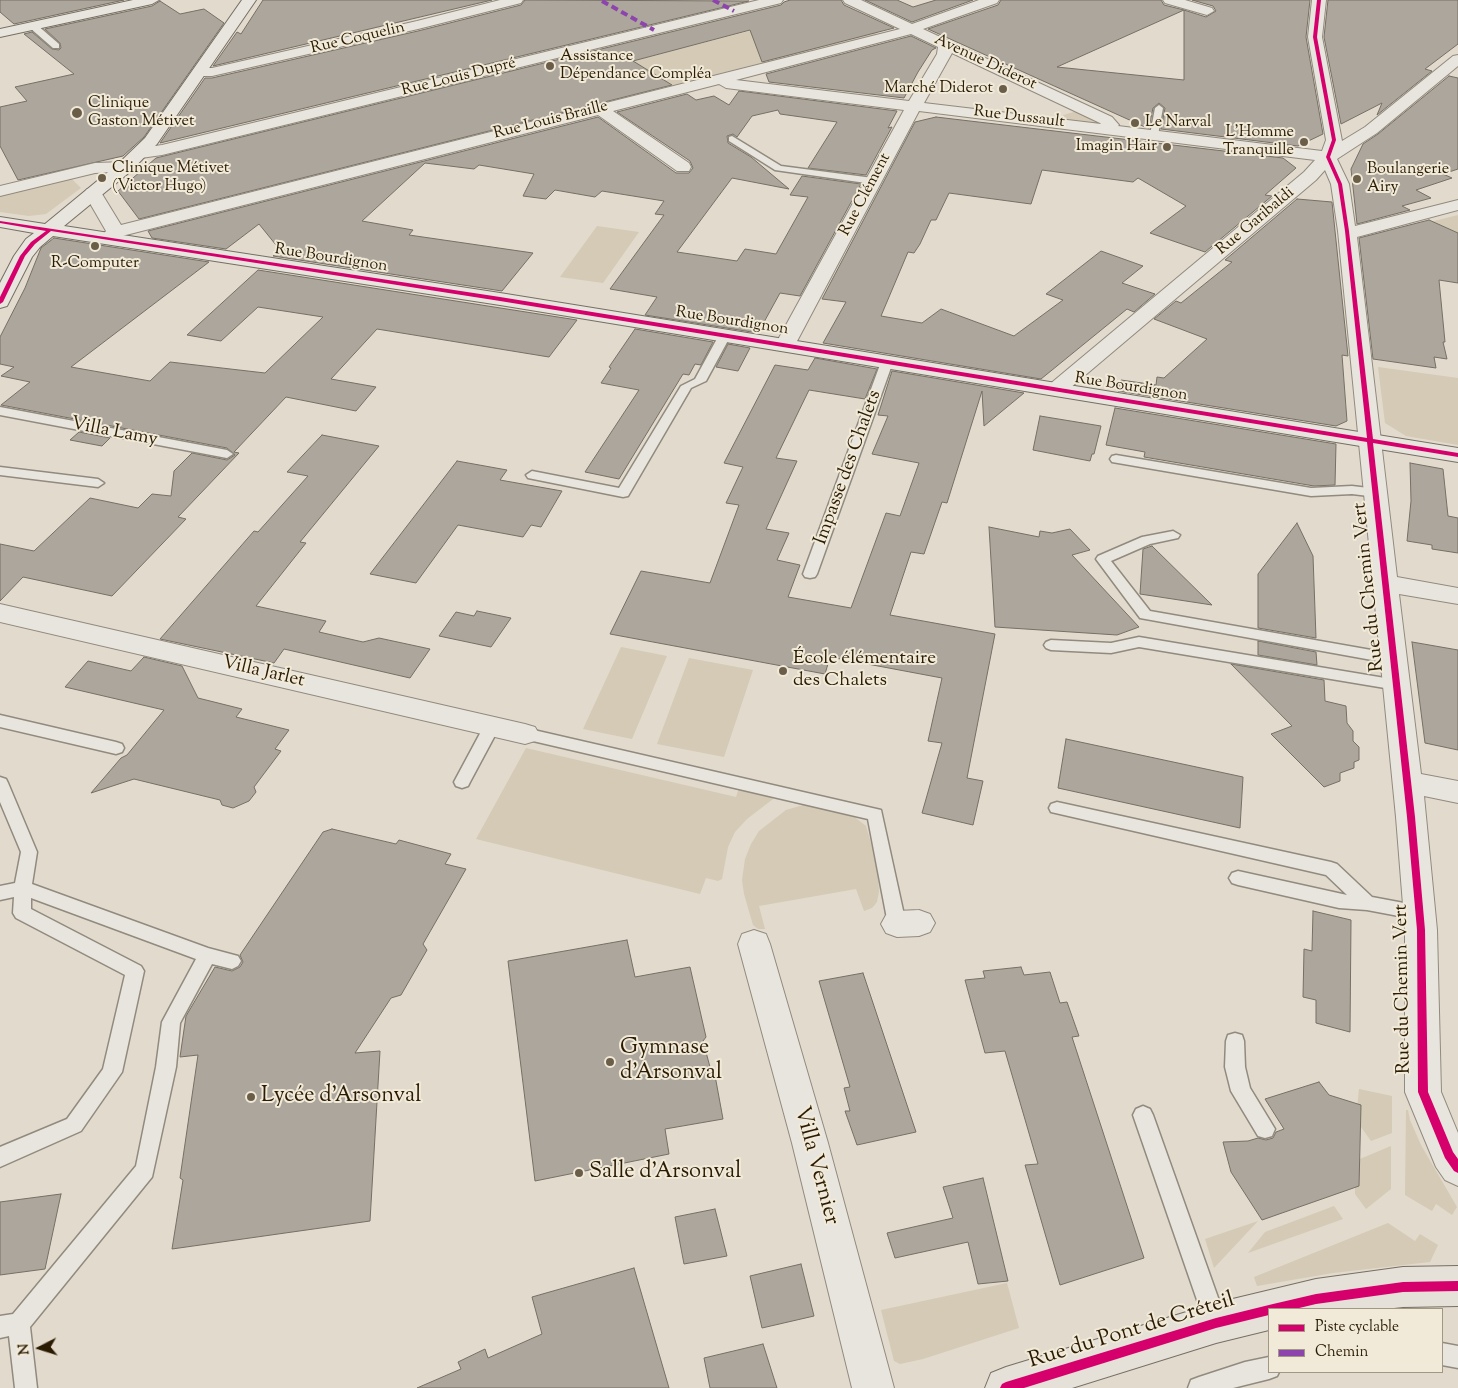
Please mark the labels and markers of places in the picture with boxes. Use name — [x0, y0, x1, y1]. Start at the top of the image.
place label: Assistance Dépendance Compléa — [560, 47, 712, 85]
marker: Assistance Dépendance Compléa — [544, 60, 556, 72]
place label: Marché Diderot — [884, 79, 993, 99]
marker: Marché Diderot — [997, 83, 1009, 95]
place label: Clinique Gaston Métivet — [88, 94, 194, 132]
marker: Clinique Gaston Métivet — [70, 106, 84, 120]
place label: Le Narval — [1145, 113, 1212, 133]
marker: Le Narval — [1129, 117, 1141, 129]
place label: L'Homme Tranquille — [1223, 123, 1294, 161]
marker: L'Homme Tranquille — [1298, 136, 1310, 148]
place label: Imagin Hair — [1076, 137, 1157, 157]
marker: Imagin Hair — [1161, 141, 1173, 153]
place label: Clinique Métivet (Victor Hugo) — [112, 159, 229, 197]
place label: Boulangerie Airy — [1367, 160, 1449, 198]
marker: Clinique Métivet (Victor Hugo) — [96, 172, 108, 184]
marker: Boulangerie Airy — [1351, 173, 1363, 185]
marker: R-Computer — [89, 240, 101, 252]
place label: R-Computer — [51, 254, 139, 274]
place label: École élémentaire des Chalets — [793, 649, 936, 693]
marker: École élémentaire des Chalets — [777, 665, 789, 677]
place label: Gymnase d'Arsonval — [620, 1036, 722, 1088]
marker: Gymnase d'Arsonval — [604, 1056, 616, 1068]
place label: Lycée d'Arsonval — [261, 1084, 421, 1110]
marker: Lycée d'Arsonval — [245, 1091, 257, 1103]
place label: Salle d'Arsonval — [589, 1160, 741, 1186]
marker: Salle d'Arsonval — [573, 1167, 585, 1179]

